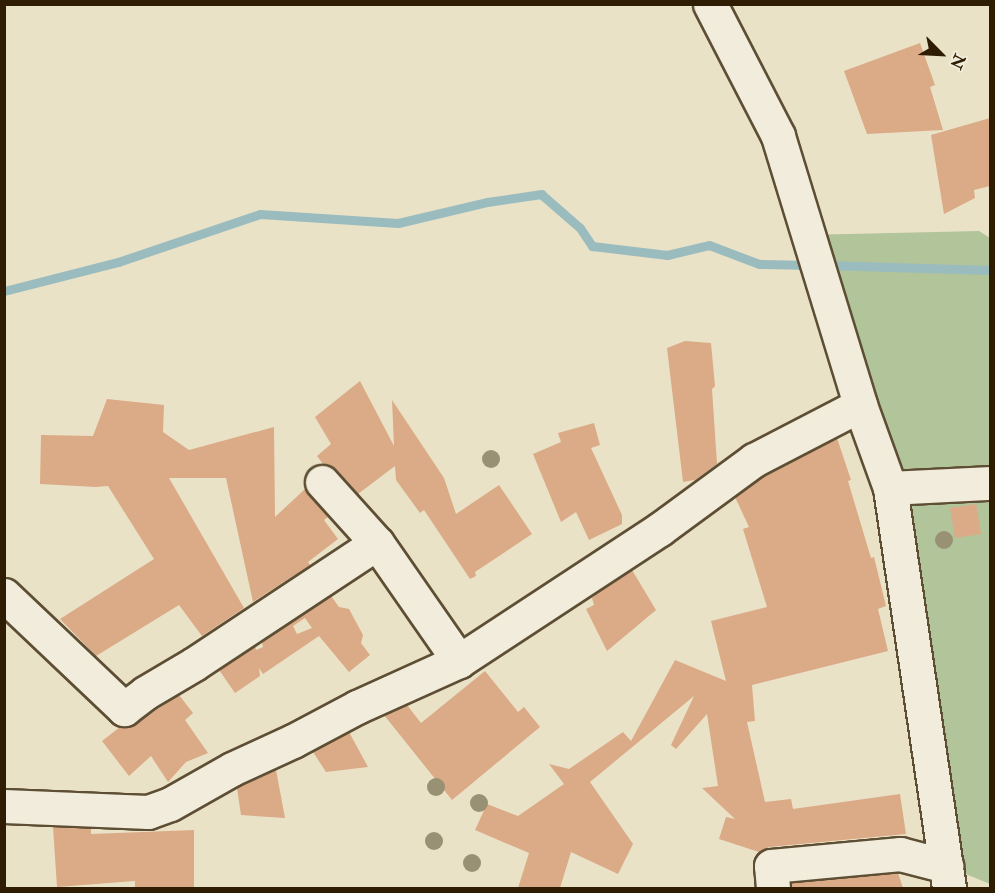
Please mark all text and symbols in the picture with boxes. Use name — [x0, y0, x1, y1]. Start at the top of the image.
north arrow — [911, 24, 971, 84]
text: N — [945, 51, 969, 72]

